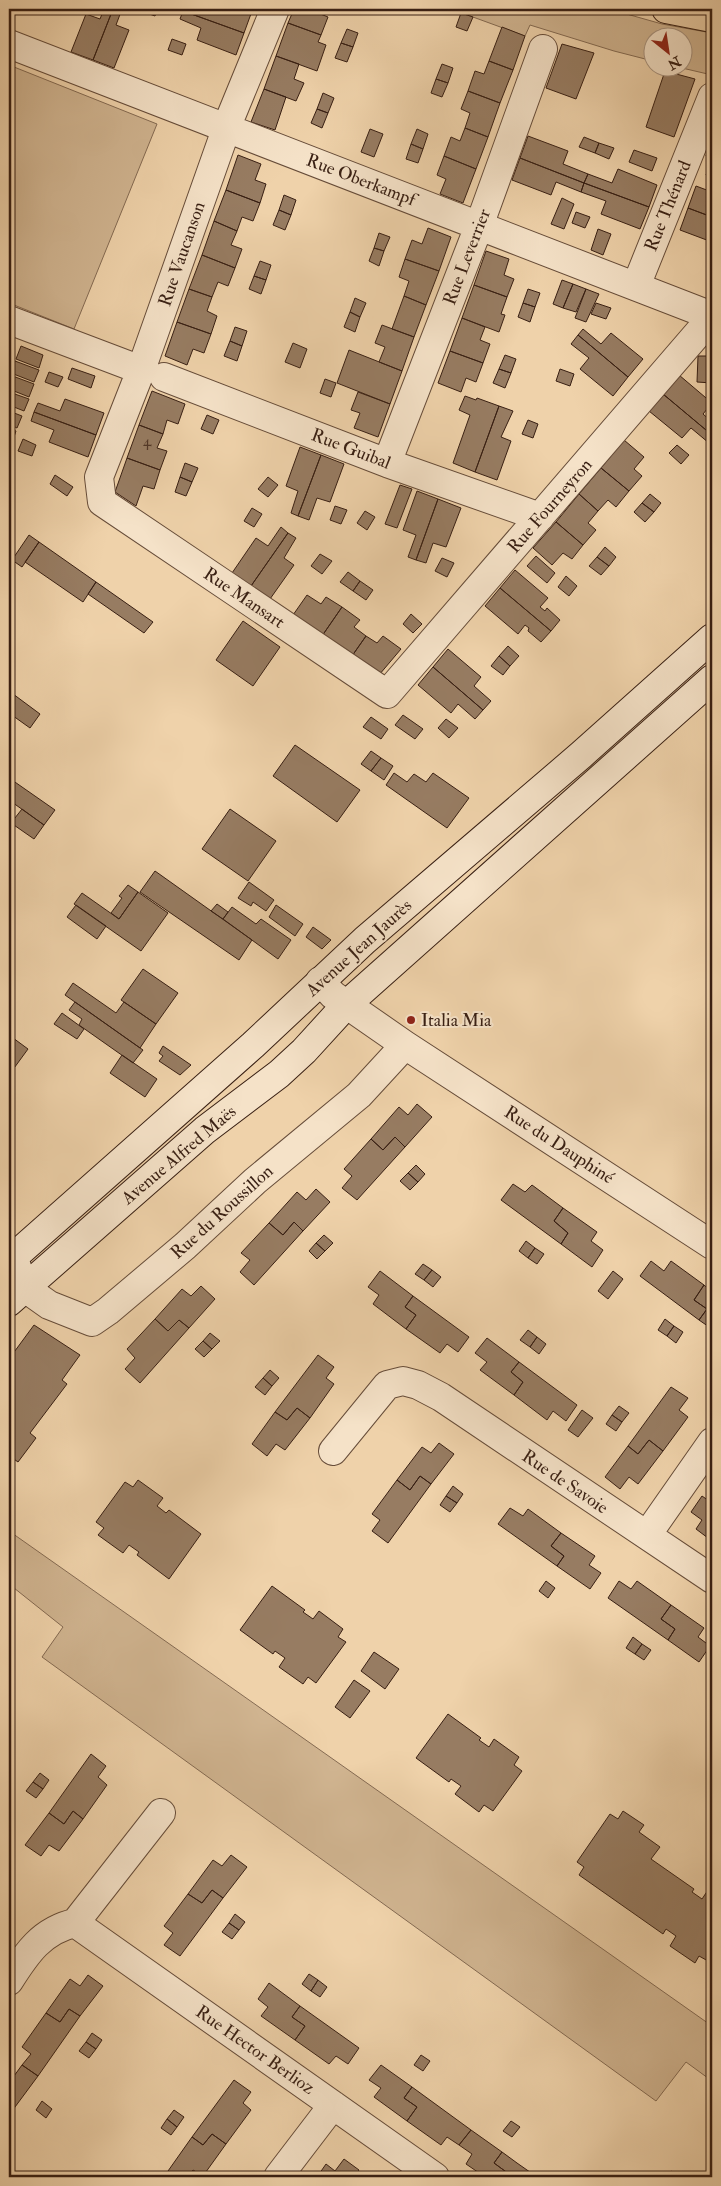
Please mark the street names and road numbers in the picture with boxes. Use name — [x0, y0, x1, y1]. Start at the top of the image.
street label: Rue Oberkampf — [303, 149, 422, 213]
street label: Rue Thénard — [639, 157, 697, 255]
street label: Rue Vaucanson — [153, 199, 211, 309]
street label: Rue Leverrier — [438, 205, 496, 308]
street label: Rue Guibal — [308, 423, 394, 475]
street label: Rue Fourneyron — [503, 454, 597, 558]
street label: Rue Mansart — [199, 562, 289, 634]
street label: Avenue Jean Jaurès — [300, 894, 417, 1002]
street label: Avenue Alfred Maës — [116, 1100, 241, 1210]
street label: Rue du Dauphiné — [500, 1101, 619, 1189]
street label: Rue du Roussillon — [166, 1160, 278, 1264]
street label: Rue de Savoie — [517, 1445, 613, 1520]
street label: Rue Hector Berlioz — [191, 2000, 319, 2100]

